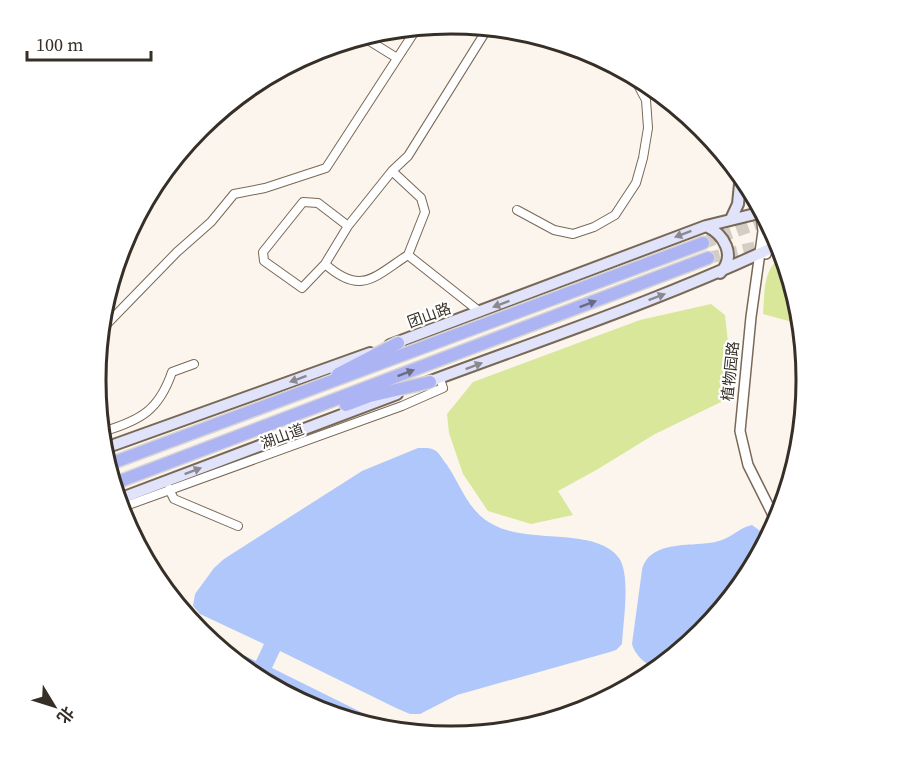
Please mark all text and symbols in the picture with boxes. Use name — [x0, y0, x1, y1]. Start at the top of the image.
scale bar — [27, 24, 152, 62]
text: 100 m — [36, 32, 83, 57]
one-way arrow — [674, 230, 692, 240]
one-way arrow — [648, 292, 666, 302]
street label: 团山路 — [404, 297, 454, 333]
one-way arrow — [579, 298, 597, 308]
one-way arrow — [492, 300, 510, 310]
street label: 植物园路 — [716, 340, 744, 402]
one-way arrow — [465, 361, 483, 370]
one-way arrow — [397, 368, 415, 378]
one-way arrow — [289, 374, 307, 384]
street label: 湖山道 — [257, 418, 307, 454]
one-way arrow — [184, 466, 202, 476]
north arrow — [24, 676, 84, 736]
text: 北 — [52, 702, 79, 728]

